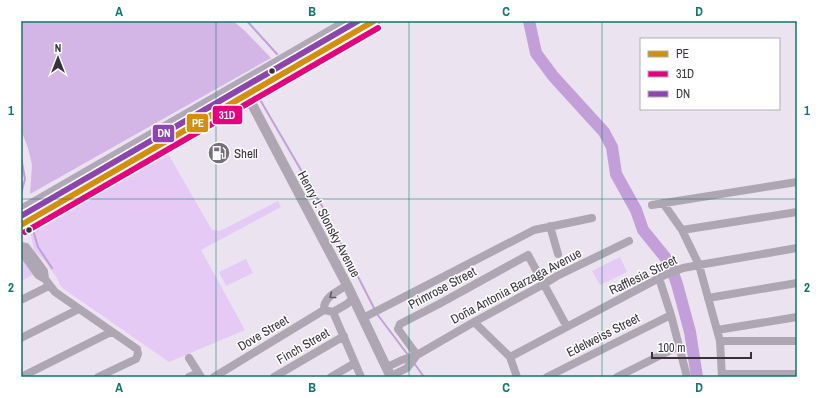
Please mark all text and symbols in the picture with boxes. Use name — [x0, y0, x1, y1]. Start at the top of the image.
text: A — [115, 3, 123, 20]
text: B — [308, 3, 316, 20]
text: C — [502, 3, 510, 20]
text: D — [695, 3, 703, 20]
north arrow — [38, 38, 78, 78]
legend — [640, 38, 780, 110]
text: N — [55, 41, 61, 55]
text: PE — [676, 46, 689, 62]
unlabelled marker — [267, 66, 277, 76]
text: 31D — [676, 66, 694, 82]
text: DN — [676, 86, 690, 102]
text: 1 — [8, 102, 14, 119]
text: 1 — [804, 102, 810, 119]
line badge: 31D — [212, 105, 243, 125]
text: 31D — [219, 108, 236, 122]
line badge: PE — [186, 113, 209, 133]
text: PE — [192, 116, 204, 130]
line badge: DN — [152, 124, 175, 143]
text: DN — [157, 126, 171, 140]
fuel station icon: Shell — [206, 140, 232, 166]
place label: Shell — [234, 145, 258, 162]
street label: Henry J. Slonsky Avenue — [294, 168, 364, 280]
unlabelled marker — [24, 225, 34, 235]
street label: Doña Antonia Barzaga Avenue — [448, 244, 584, 328]
street label: Rafflesia Street — [606, 251, 680, 299]
street label: Primrose Street — [405, 263, 479, 313]
text: 2 — [8, 279, 14, 296]
text: 2 — [804, 279, 810, 296]
one-way arrow — [329, 291, 336, 298]
street label: Edelweiss Street — [564, 309, 643, 361]
street label: Dove Street — [234, 311, 292, 355]
street label: Finch Street — [274, 324, 332, 368]
scale bar — [652, 334, 751, 360]
text: 100 m — [658, 340, 685, 356]
text: A — [115, 379, 123, 396]
text: B — [308, 379, 316, 396]
text: C — [502, 379, 510, 396]
text: D — [695, 379, 703, 396]

